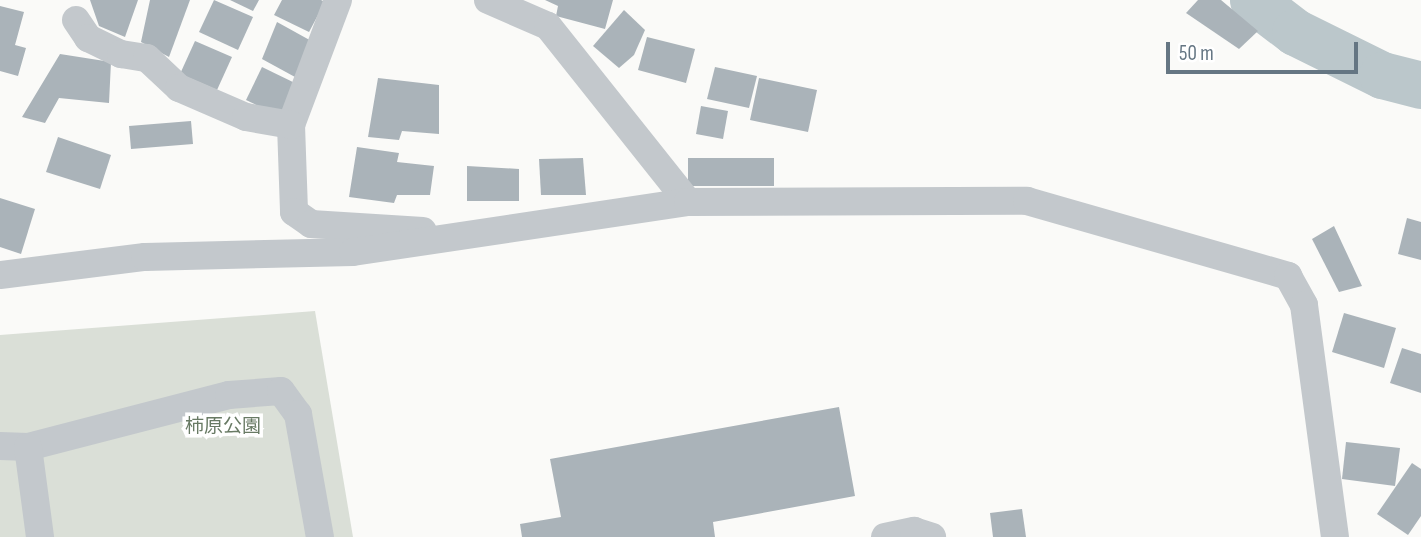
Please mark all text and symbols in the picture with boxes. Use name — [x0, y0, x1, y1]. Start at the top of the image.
scale bar — [1169, 28, 1362, 72]
text: 50 m — [1179, 41, 1214, 66]
park label: 柿原公園 — [185, 416, 261, 438]

